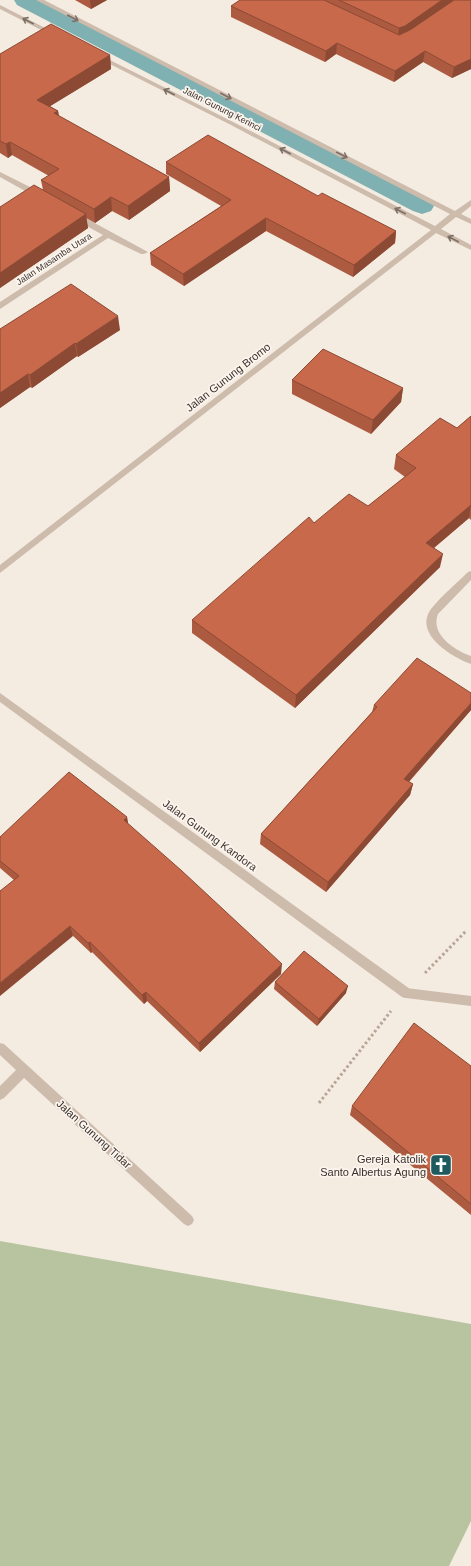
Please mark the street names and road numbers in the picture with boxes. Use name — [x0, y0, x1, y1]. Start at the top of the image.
street label: Jalan Gunung Kerinci — [181, 85, 263, 133]
street label: Jalan Masamba Utara — [14, 231, 94, 287]
street label: Jalan Gunung Bromo — [183, 340, 273, 414]
street label: Jalan Gunung Kandora — [161, 797, 260, 874]
street label: Jalan Gunung Tidar — [54, 1097, 134, 1171]

